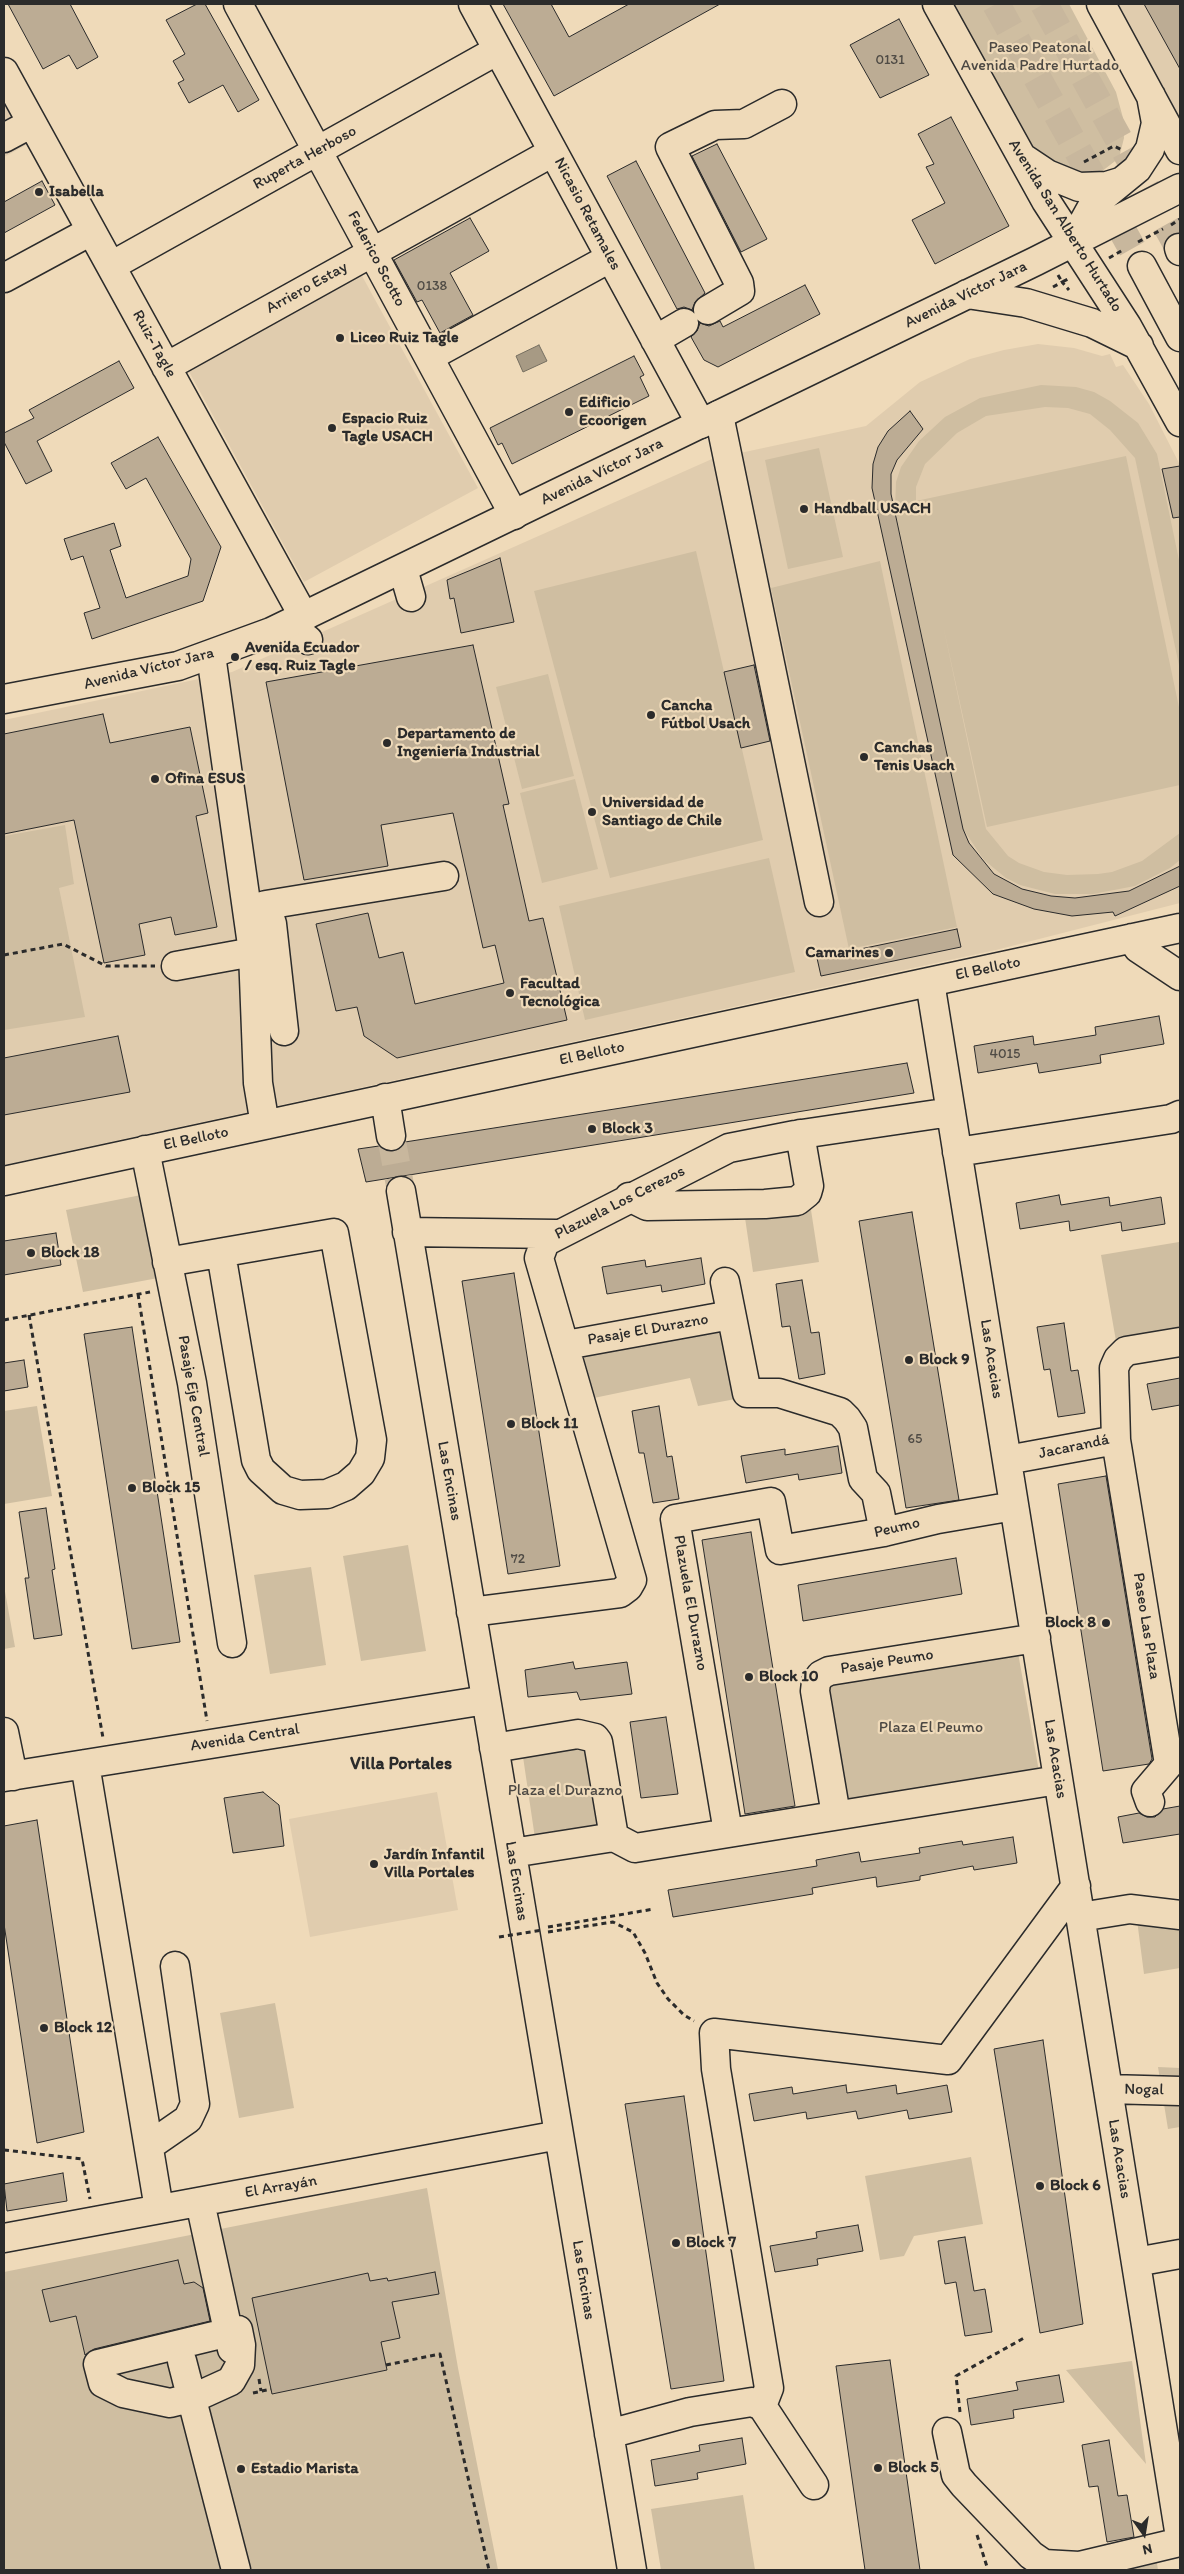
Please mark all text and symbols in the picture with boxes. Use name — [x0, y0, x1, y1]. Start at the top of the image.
park label: Paseo Peatonal Avenida Padre Hurtado — [961, 38, 1119, 76]
house number: 0131 — [875, 52, 905, 68]
street label: Ruperta Herboso — [250, 122, 360, 194]
street label: Avenida San Alberto Hurtado — [1004, 136, 1126, 316]
street label: Nicasio Retamales — [549, 154, 625, 274]
place label: Isabella — [49, 182, 104, 202]
marker: Isabella — [33, 186, 45, 198]
street label: Federico Scotto — [343, 208, 409, 310]
street label: Avenida Víctor Jara — [902, 257, 1030, 333]
street label: Arriero Estay — [263, 258, 351, 318]
house number: 0138 — [417, 278, 447, 294]
street label: Ruiz-Tagle — [128, 307, 180, 381]
place label: Liceo Ruiz Tagle — [350, 328, 459, 348]
marker: Liceo Ruiz Tagle — [334, 332, 346, 344]
place label: Edificio Ecoorigen — [579, 393, 647, 431]
marker: Edificio Ecoorigen — [563, 406, 575, 418]
place label: Espacio Ruiz Tagle USACH — [342, 409, 433, 447]
marker: Espacio Ruiz Tagle USACH — [326, 422, 338, 434]
street label: Avenida Víctor Jara — [538, 434, 666, 510]
place label: Handball USACH — [814, 499, 931, 519]
marker: Handball USACH — [798, 503, 810, 515]
place label: Avenida Ecuador / esq. Ruiz Tagle — [245, 638, 359, 676]
street label: Avenida Víctor Jara — [82, 644, 216, 694]
marker: Avenida Ecuador / esq. Ruiz Tagle — [229, 651, 241, 663]
place label: Cancha Fútbol Usach — [661, 696, 750, 734]
marker: Cancha Fútbol Usach — [645, 709, 657, 721]
place label: Departamento de Ingeniería Industrial — [397, 724, 540, 762]
marker: Departamento de Ingeniería Industrial — [381, 737, 393, 749]
place label: Canchas Tenis Usach — [874, 738, 955, 776]
marker: Canchas Tenis Usach — [858, 751, 870, 763]
place label: Ofina ESUS — [165, 769, 245, 789]
marker: Ofina ESUS — [149, 773, 161, 785]
place label: Universidad de Santiago de Chile — [602, 793, 722, 831]
marker: Universidad de Santiago de Chile — [586, 806, 598, 818]
place label: Camarines — [805, 943, 879, 963]
marker: Camarines — [883, 947, 895, 959]
street label: El Belloto — [954, 953, 1022, 985]
place label: Facultad Tecnológica — [520, 974, 600, 1012]
marker: Facultad Tecnológica — [504, 987, 516, 999]
street label: El Belloto — [558, 1038, 626, 1070]
house number: 4015 — [990, 1046, 1020, 1062]
place label: Block 3 — [602, 1119, 653, 1139]
street label: El Belloto — [162, 1123, 230, 1155]
marker: Block 3 — [586, 1123, 598, 1135]
street label: Plazuela Los Cerezos — [552, 1162, 688, 1244]
place label: Block 18 — [41, 1243, 99, 1263]
marker: Block 18 — [25, 1247, 37, 1259]
street label: Pasaje El Durazno — [586, 1310, 710, 1350]
street label: Las Acacias — [975, 1318, 1007, 1400]
street label: Pasaje Eje Central — [173, 1334, 213, 1458]
place label: Block 9 — [919, 1350, 970, 1370]
marker: Block 9 — [903, 1354, 915, 1366]
place label: Block 11 — [521, 1414, 578, 1434]
marker: Block 11 — [505, 1418, 517, 1430]
street label: Jacarandá — [1037, 1430, 1111, 1464]
house number: 65 — [908, 1431, 922, 1447]
street label: Las Encinas — [433, 1440, 465, 1522]
place label: Block 15 — [142, 1478, 200, 1498]
marker: Block 15 — [126, 1482, 138, 1494]
street label: Peumo — [872, 1513, 922, 1543]
street label: Plazuela El Durazno — [669, 1534, 711, 1672]
house number: 72 — [511, 1551, 525, 1567]
street label: Paseo Las Plaza — [1128, 1571, 1164, 1681]
place label: Block 8 — [1045, 1613, 1096, 1633]
marker: Block 8 — [1100, 1617, 1112, 1629]
street label: Pasaje Peumo — [839, 1645, 935, 1679]
place label: Block 10 — [759, 1667, 818, 1687]
marker: Block 10 — [743, 1671, 755, 1683]
park label: Plaza El Peumo — [879, 1718, 983, 1738]
street label: Las Acacias — [1039, 1718, 1071, 1800]
street label: Avenida Central — [189, 1720, 301, 1756]
district label: Villa Portales — [350, 1753, 452, 1775]
park label: Plaza el Durazno — [508, 1781, 622, 1801]
street label: Las Encinas — [500, 1840, 532, 1922]
place label: Jardín Infantil Villa Portales — [384, 1845, 485, 1883]
marker: Jardín Infantil Villa Portales — [368, 1858, 380, 1870]
place label: Block 12 — [54, 2018, 112, 2038]
marker: Block 12 — [38, 2022, 50, 2034]
street label: Nogal — [1124, 2080, 1164, 2100]
street label: Las Acacias — [1103, 2118, 1135, 2200]
street label: El Arrayán — [243, 2171, 319, 2203]
place label: Block 6 — [1050, 2176, 1101, 2196]
marker: Block 6 — [1034, 2180, 1046, 2192]
place label: Block 7 — [686, 2233, 736, 2253]
marker: Block 7 — [670, 2237, 682, 2249]
street label: Las Encinas — [567, 2239, 599, 2321]
place label: Block 5 — [888, 2458, 939, 2478]
place label: Estadio Marista — [251, 2459, 359, 2479]
marker: Block 5 — [872, 2462, 884, 2474]
marker: Estadio Marista — [235, 2463, 247, 2475]
north arrow — [1119, 2509, 1169, 2559]
text: N — [1141, 2540, 1154, 2558]

